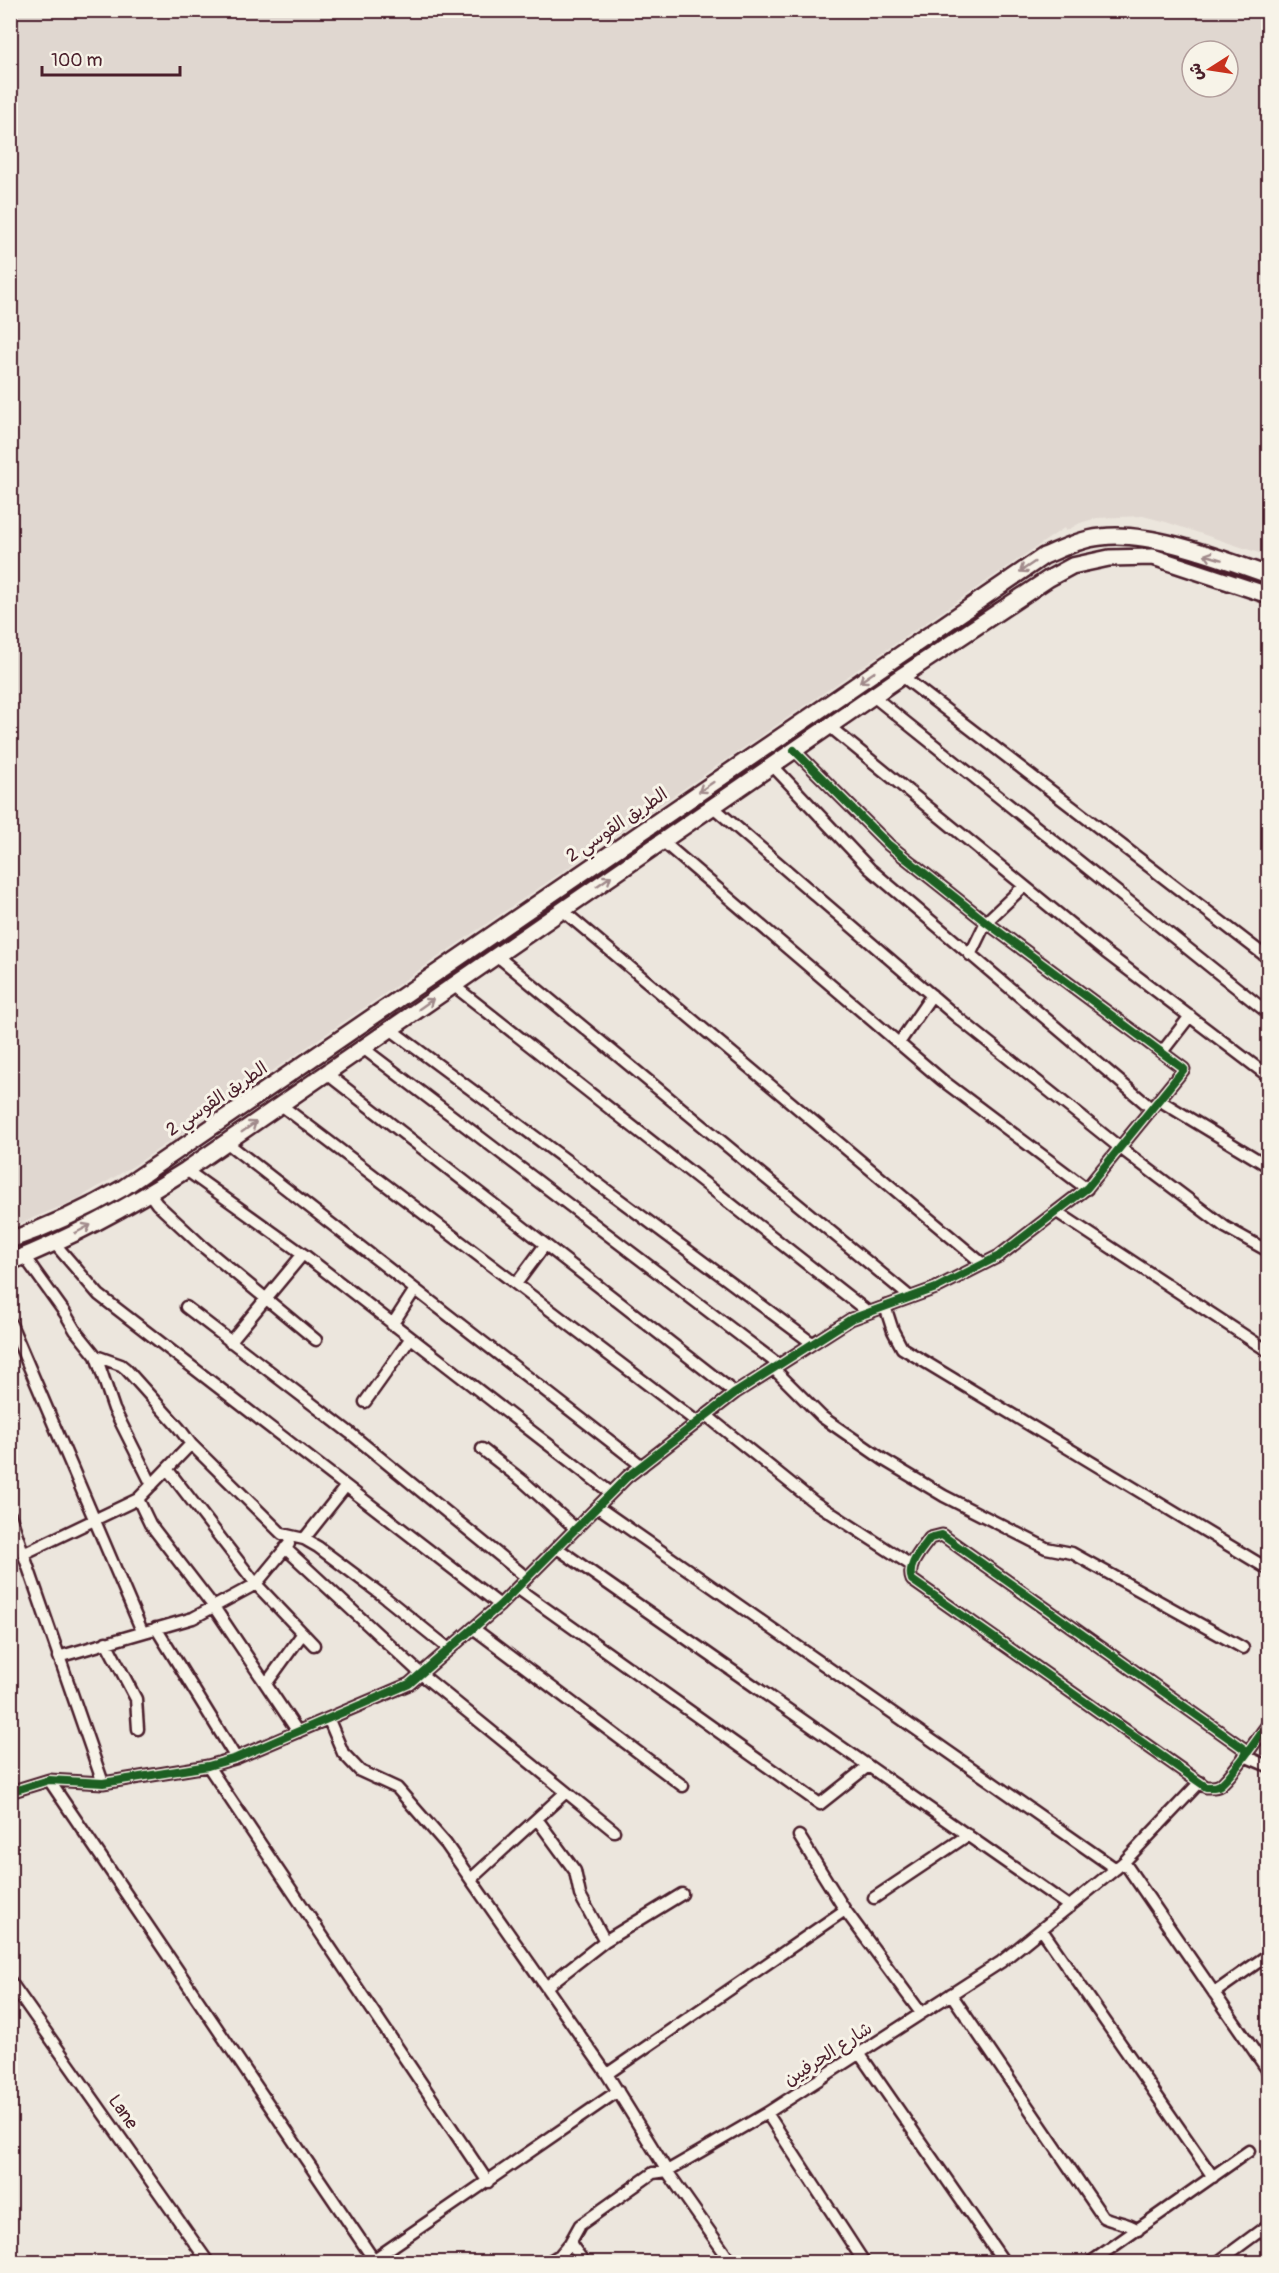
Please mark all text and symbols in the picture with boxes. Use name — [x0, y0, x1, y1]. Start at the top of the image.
scale bar — [42, 39, 180, 77]
north arrow — [1180, 39, 1240, 99]
text: 100 m — [51, 49, 103, 72]
text: ش — [1185, 61, 1208, 83]
one-way arrow — [1204, 551, 1223, 562]
one-way arrow — [1020, 561, 1036, 573]
one-way arrow — [859, 671, 875, 683]
one-way arrow — [698, 781, 715, 793]
street label: الطريق القوسي 2 — [562, 783, 674, 871]
one-way arrow — [595, 875, 612, 887]
one-way arrow — [418, 998, 434, 1010]
street label: الطريق القوسي 2 — [162, 1057, 274, 1145]
one-way arrow — [240, 1121, 256, 1133]
one-way arrow — [74, 1223, 91, 1235]
street label: شارع الحرفيين — [779, 2017, 877, 2091]
street label: Lane — [103, 2090, 143, 2134]

